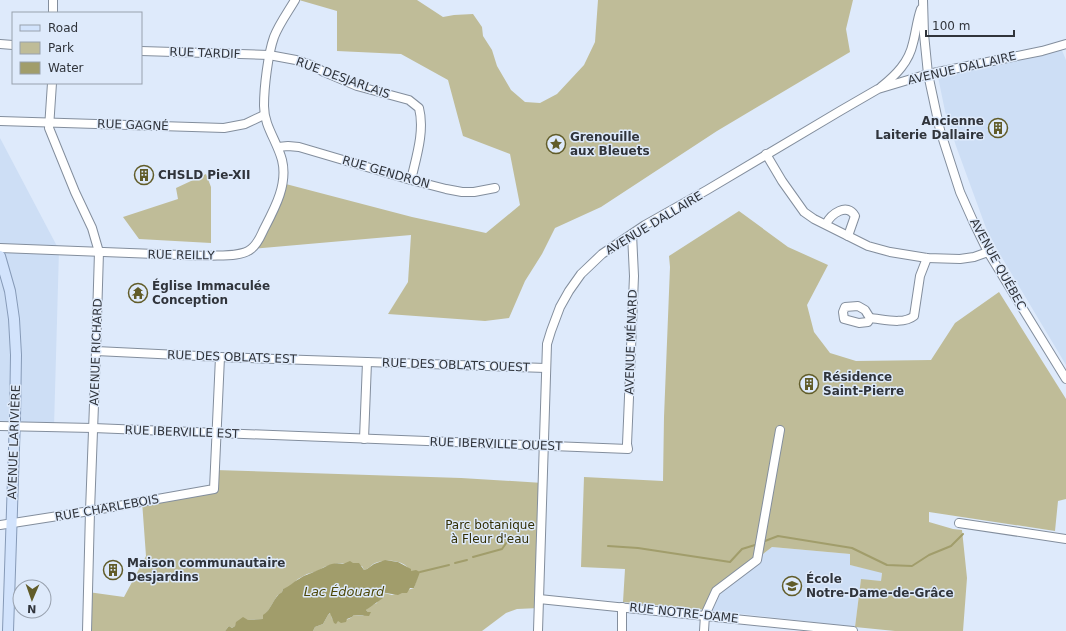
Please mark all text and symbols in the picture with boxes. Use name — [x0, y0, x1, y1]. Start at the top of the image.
legend — [12, 12, 142, 84]
scale bar — [926, 12, 1014, 38]
text: 100 m — [932, 19, 970, 33]
text: Road — [48, 21, 78, 35]
text: Park — [48, 41, 74, 55]
street label: RUE TARDIF — [169, 45, 241, 61]
street label: AVENUE DALLAIRE — [906, 49, 1018, 87]
street label: RUE DESJARLAIS — [294, 54, 392, 102]
text: Water — [48, 61, 84, 75]
place label: Ancienne Laiterie Dallaire — [875, 114, 984, 142]
street label: RUE GAGNÉ — [97, 116, 169, 133]
building icon: Ancienne Laiterie Dallaire — [987, 117, 1009, 139]
place label: Grenouille aux Bleuets — [570, 130, 650, 158]
place icon: Grenouille aux Bleuets — [545, 133, 567, 155]
street label: RUE GENDRON — [341, 153, 431, 191]
building icon: CHSLD Pie-XII — [133, 164, 155, 186]
place label: CHSLD Pie-XII — [158, 168, 251, 182]
street label: AVENUE DALLAIRE — [603, 188, 705, 258]
street label: AVENUE QUÉBEC — [967, 215, 1030, 312]
street label: RUE REILLY — [147, 247, 215, 263]
place label: Église Immaculée Conception — [152, 278, 270, 307]
temple icon: Église Immaculée Conception — [127, 282, 149, 304]
street label: AVENUE MÉNARD — [621, 289, 640, 395]
street label: AVENUE RICHARD — [87, 298, 105, 406]
street label: RUE DES OBLATS EST — [167, 348, 298, 366]
street label: RUE DES OBLATS OUEST — [382, 355, 531, 375]
place label: Résidence Saint-Pierre — [823, 370, 904, 398]
building icon: Résidence Saint-Pierre — [798, 373, 820, 395]
street label: AVENUE LARIVIÈRE — [4, 384, 23, 500]
street label: RUE IBERVILLE EST — [124, 423, 240, 441]
street label: RUE IBERVILLE OUEST — [429, 435, 563, 453]
street label: RUE CHARLEBOIS — [54, 492, 160, 524]
park label: Parc botanique à Fleur d'eau — [445, 518, 535, 546]
place label: Maison communautaire Desjardins — [127, 556, 285, 584]
building icon: Maison communautaire Desjardins — [102, 559, 124, 581]
place label: École Notre-Dame-de-Grâce — [806, 571, 954, 600]
school or university icon: École Notre-Dame-de-Grâce — [781, 575, 803, 597]
north arrow — [12, 579, 52, 619]
water label: Lac Édouard — [304, 584, 385, 599]
street label: RUE NOTRE-DAME — [629, 600, 739, 626]
text: N — [27, 602, 37, 615]

